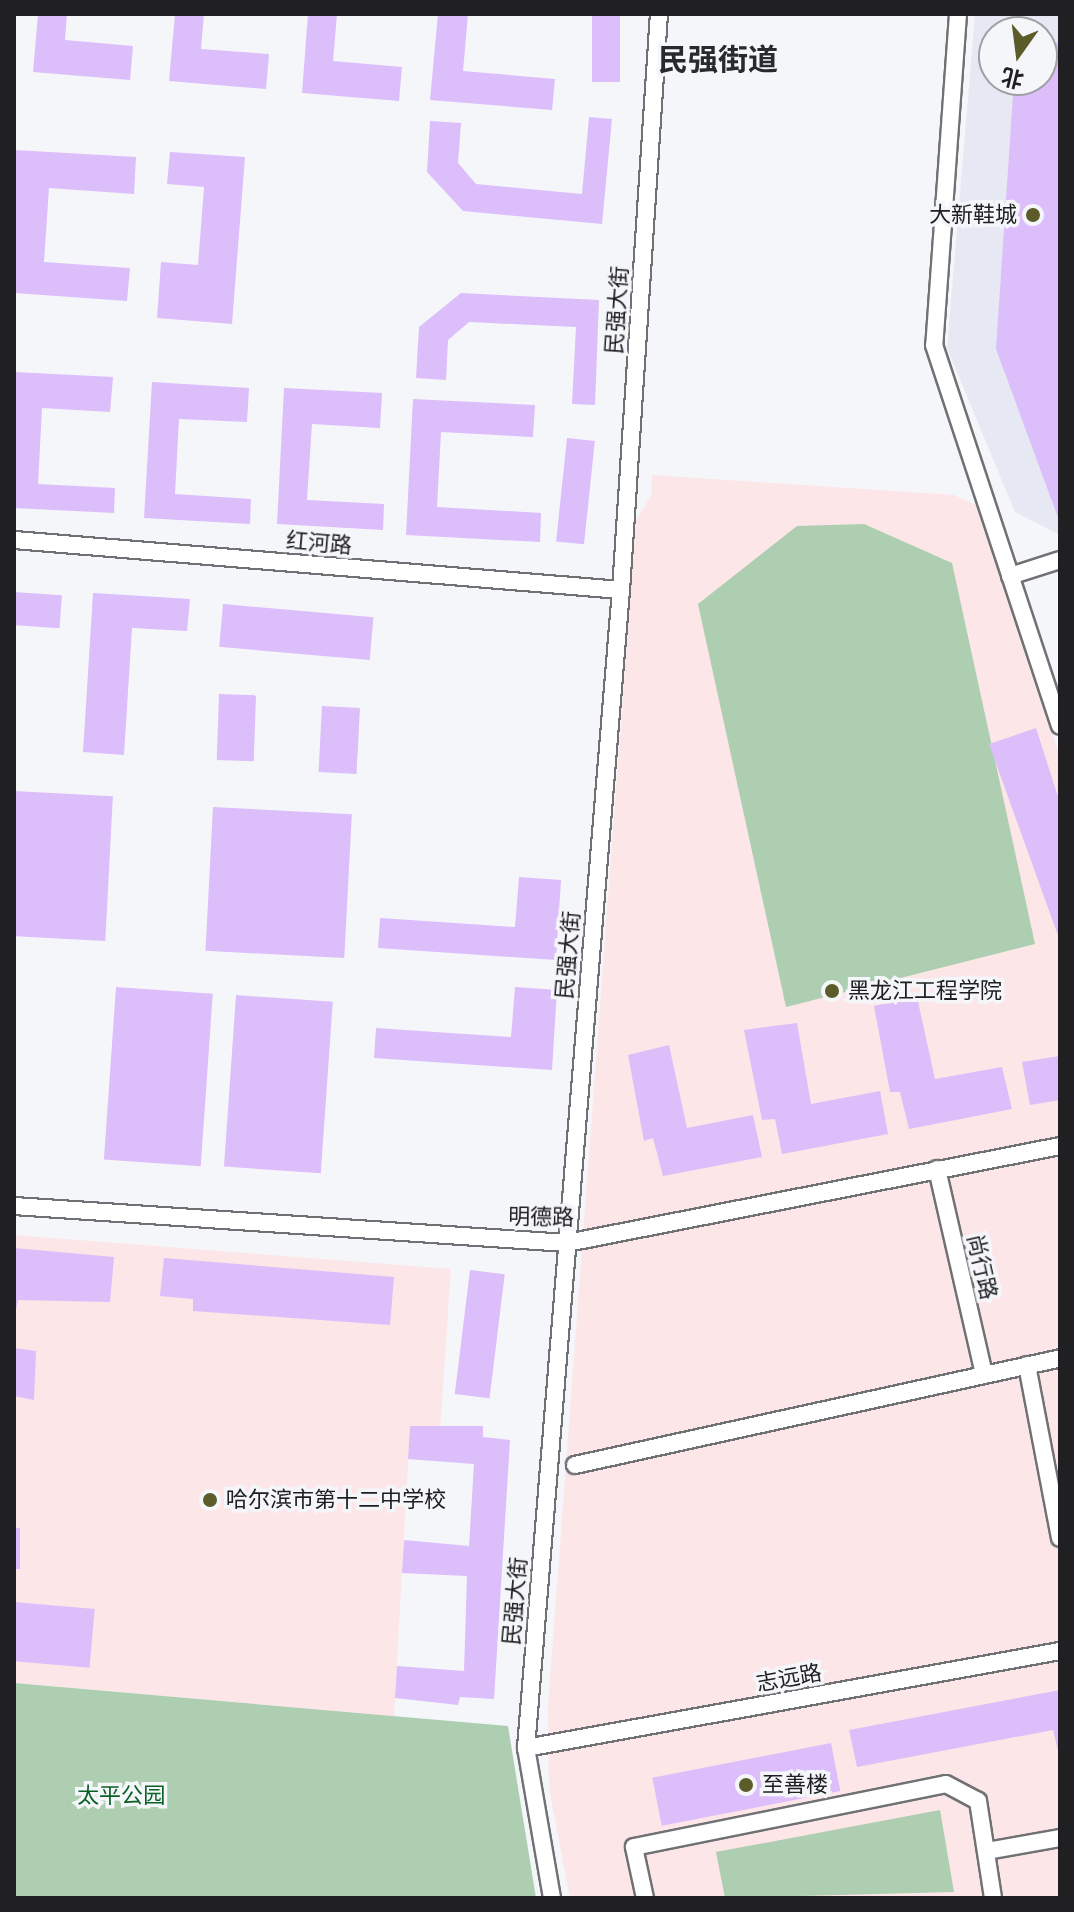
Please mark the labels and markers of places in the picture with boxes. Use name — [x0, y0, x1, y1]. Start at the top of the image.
place label: 大新鞋城 — [929, 202, 1017, 228]
marker: 大新鞋城 — [1024, 206, 1042, 224]
place label: 黑龙江工程学院 — [848, 978, 1002, 1004]
marker: 黑龙江工程学院 — [823, 982, 841, 1000]
place label: 哈尔滨市第十二中学校 — [226, 1487, 446, 1513]
marker: 哈尔滨市第十二中学校 — [201, 1491, 219, 1509]
place label: 至善楼 — [762, 1772, 828, 1798]
marker: 至善楼 — [737, 1776, 755, 1794]

